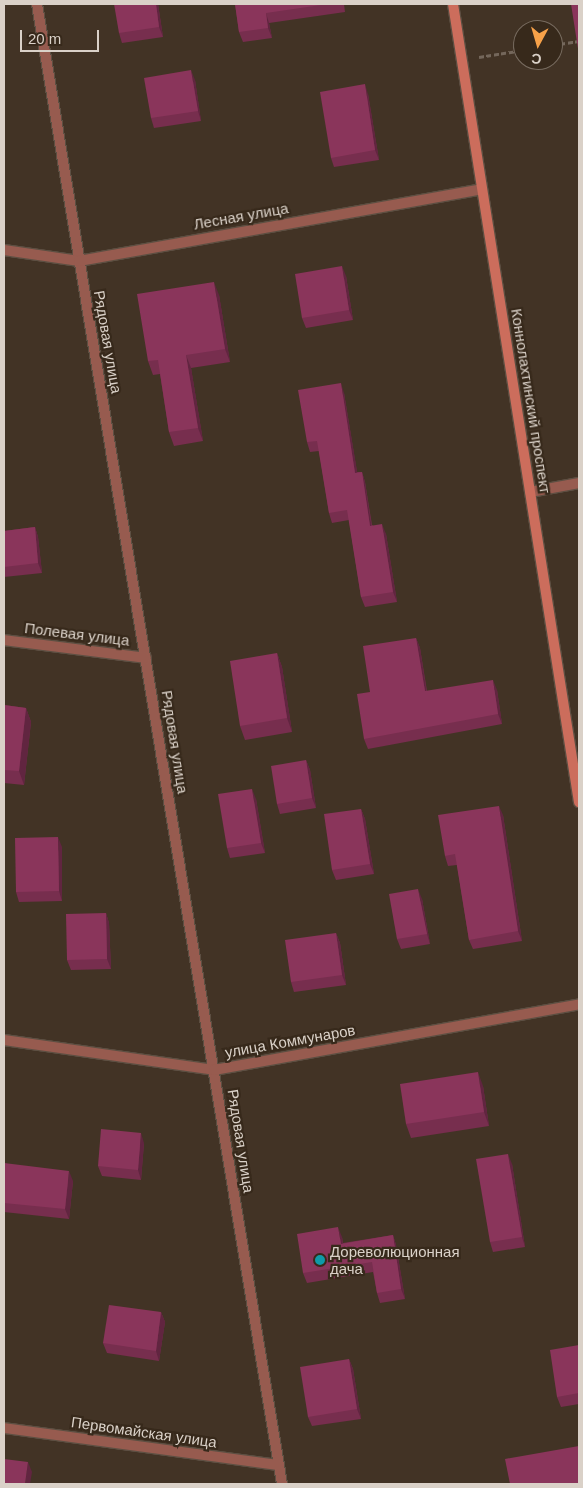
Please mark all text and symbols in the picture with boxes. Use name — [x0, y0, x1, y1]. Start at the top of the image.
scale bar — [22, 20, 101, 52]
north arrow — [513, 20, 563, 70]
text: 20 m — [28, 30, 61, 47]
text: С — [531, 50, 542, 67]
street label: Лесная улица — [192, 199, 290, 233]
street label: Рядовая улица — [90, 289, 126, 395]
street label: Коннолахтинский проспект — [507, 307, 555, 495]
street label: Полевая улица — [24, 619, 130, 649]
street label: Рядовая улица — [158, 689, 192, 795]
street label: улица Коммунаров — [223, 1021, 357, 1061]
street label: Рядовая улица — [224, 1088, 258, 1194]
place label: Дореволюционная дача — [330, 1242, 460, 1277]
marker: Дореволюционная дача — [314, 1254, 326, 1266]
street label: Первомайская улица — [70, 1413, 218, 1451]

